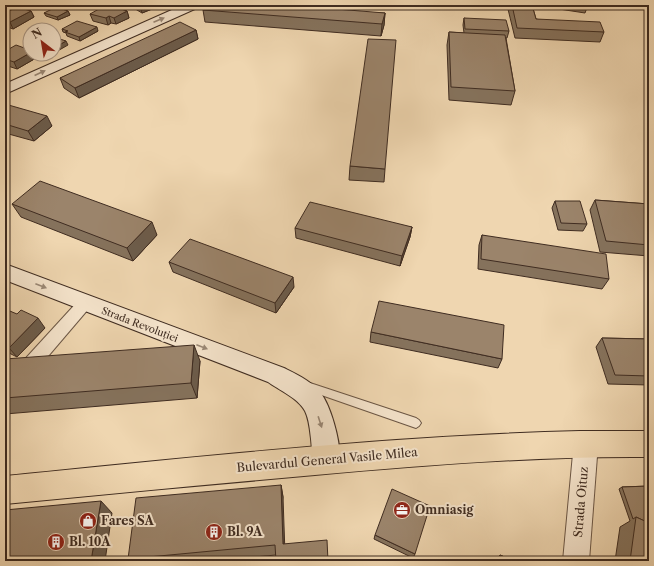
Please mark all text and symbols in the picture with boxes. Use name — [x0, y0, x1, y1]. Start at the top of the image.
one-way arrow — [153, 16, 165, 22]
north arrow — [22, 22, 62, 62]
text: N — [29, 25, 45, 42]
one-way arrow — [35, 70, 46, 76]
one-way arrow — [36, 284, 48, 290]
street label: Strada Revoluției — [100, 304, 180, 345]
one-way arrow — [197, 345, 209, 351]
one-way arrow — [317, 416, 323, 428]
street label: Bulevardul General Vasile Milea — [236, 444, 419, 475]
street label: Strada Oituz — [570, 466, 591, 538]
office icon: Omniasig — [392, 500, 412, 520]
place label: Omniasig — [415, 502, 475, 517]
shop icon: Fares SA — [78, 511, 98, 531]
place label: Fares SA — [101, 513, 155, 528]
building icon: Bl. 9A — [204, 522, 224, 542]
place label: Bl. 9A — [227, 524, 263, 539]
building icon: Bl. 10A — [46, 532, 66, 552]
place label: Bl. 10A — [69, 534, 111, 549]

